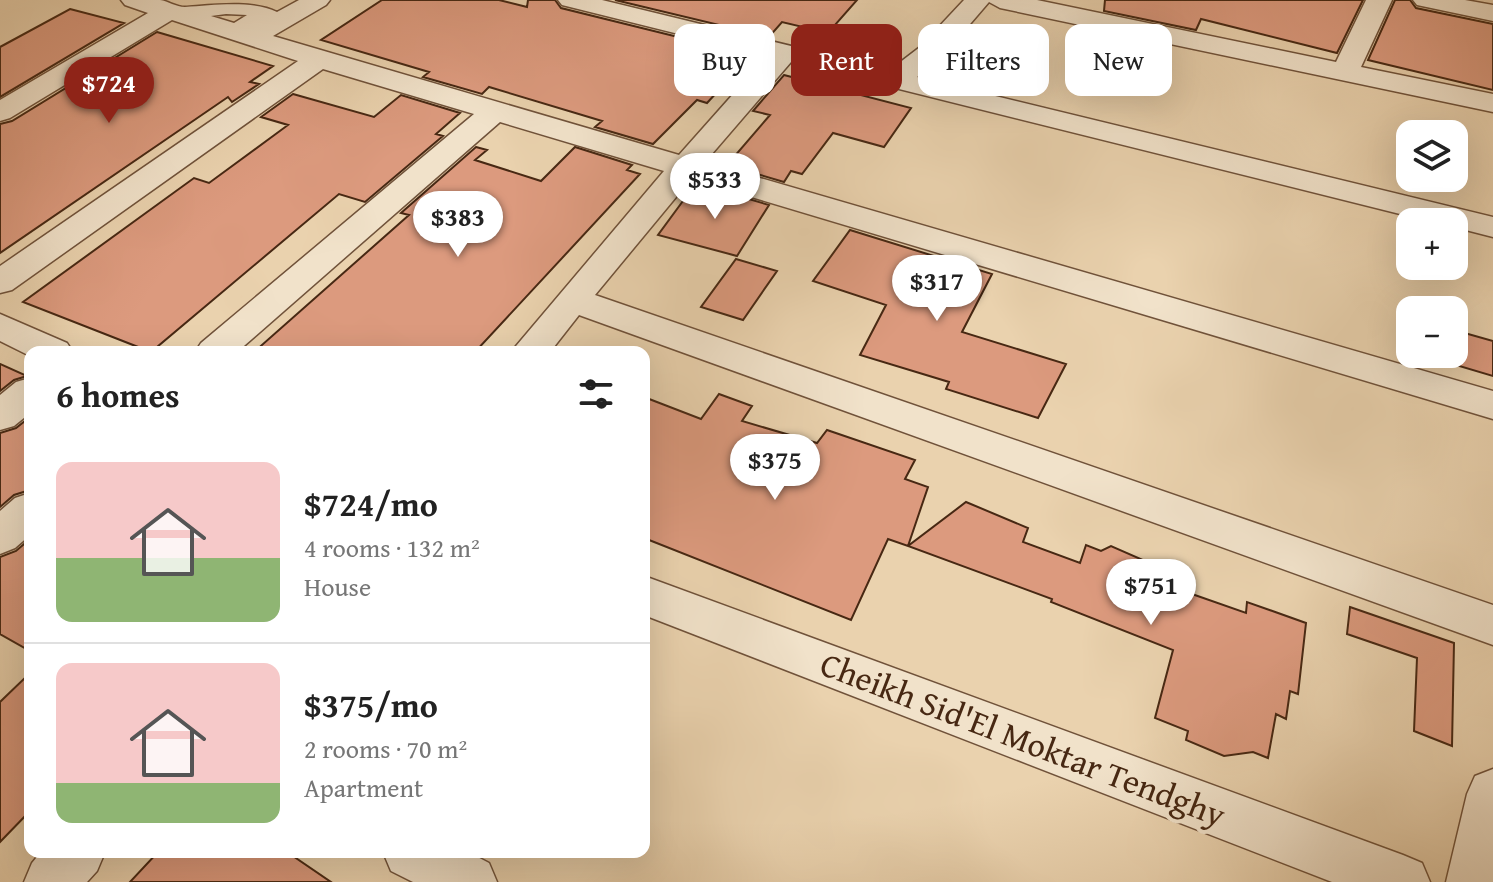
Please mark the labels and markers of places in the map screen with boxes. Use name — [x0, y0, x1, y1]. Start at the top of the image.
pin: $724 — [62, 57, 156, 125]
pin: $533 — [668, 153, 762, 221]
pin: $383 — [411, 191, 505, 259]
pin: $317 — [890, 255, 984, 323]
pin: $375 — [728, 434, 822, 502]
pin: $751 — [1104, 559, 1198, 627]

